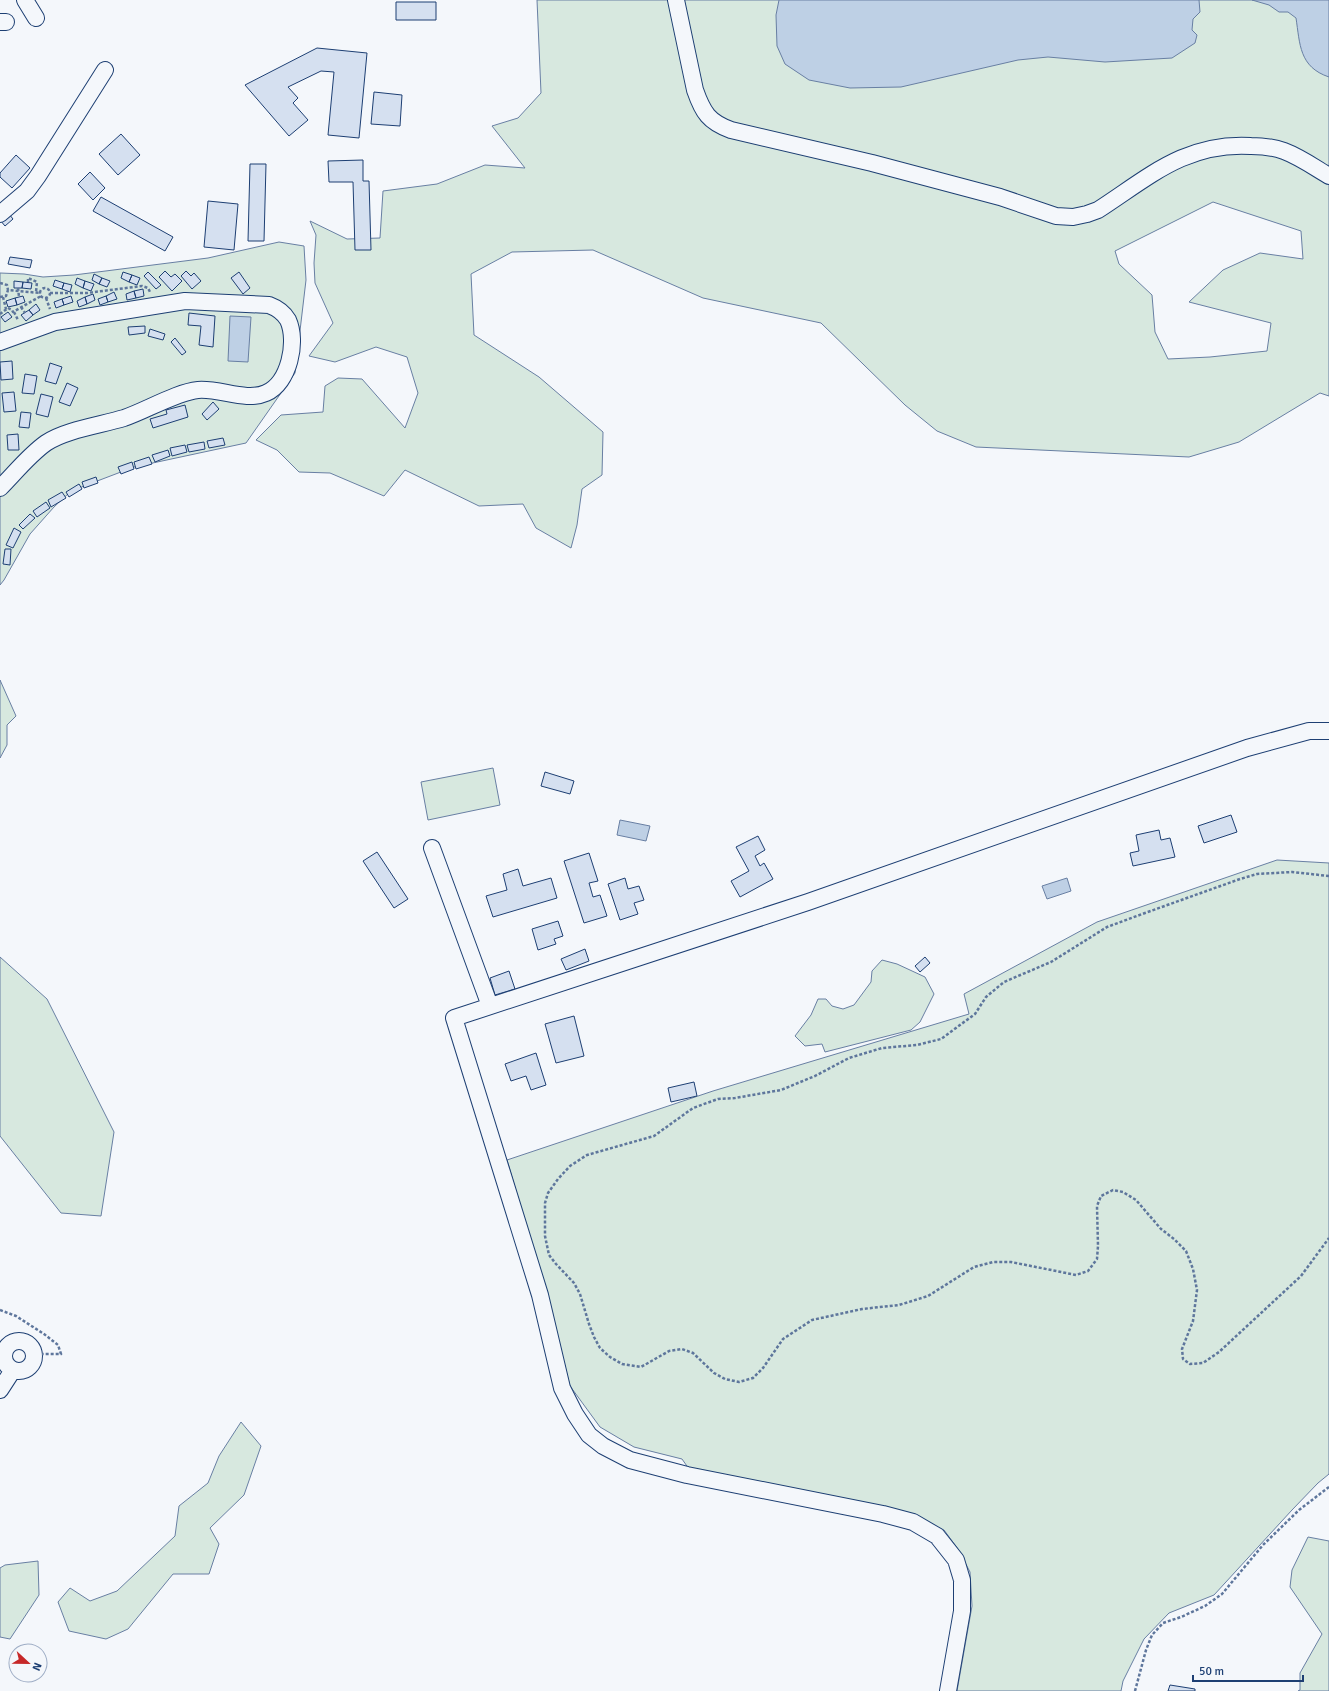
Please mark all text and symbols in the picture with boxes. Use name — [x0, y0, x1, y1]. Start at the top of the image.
north arrow — [8, 1643, 48, 1683]
scale bar — [1193, 1657, 1303, 1683]
text: N — [29, 1661, 44, 1673]
text: 50 m — [1199, 1664, 1224, 1679]

